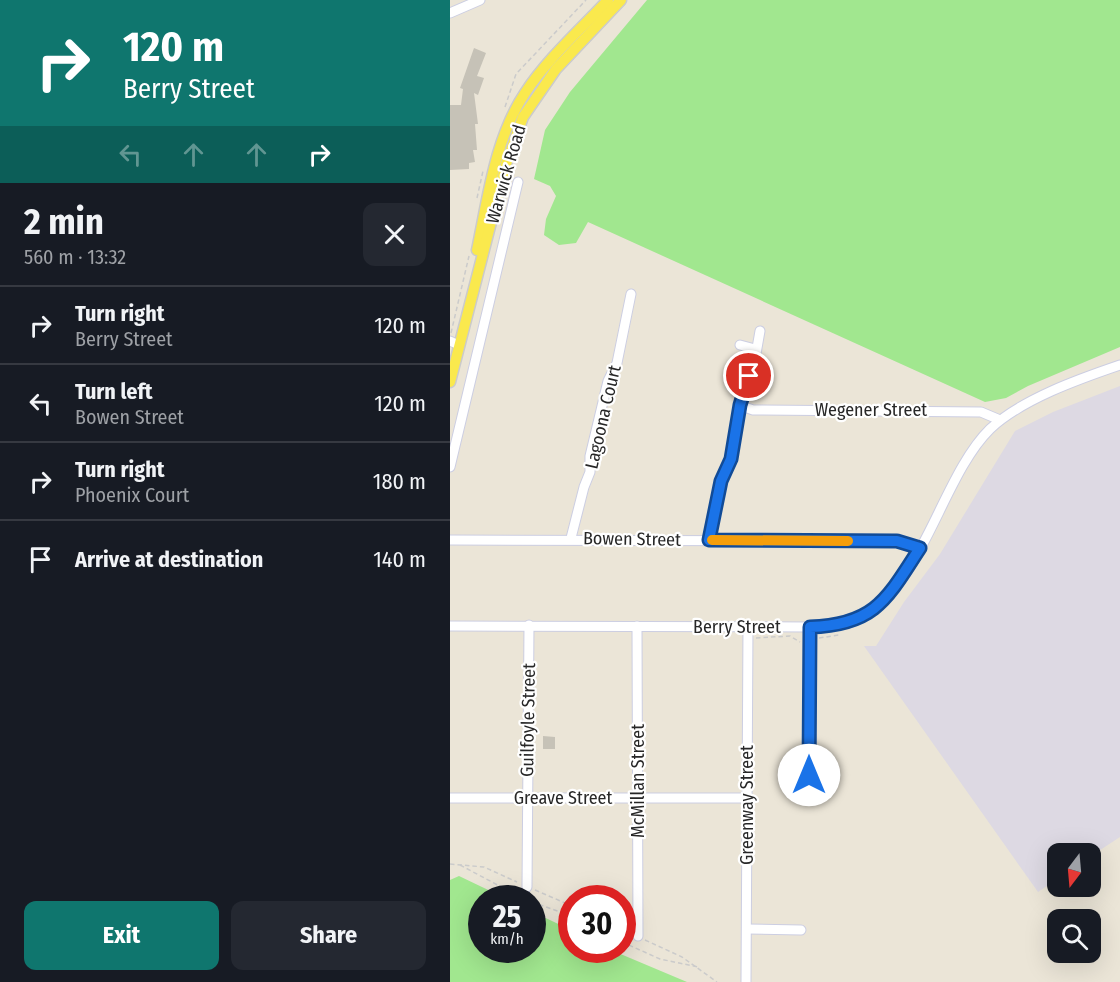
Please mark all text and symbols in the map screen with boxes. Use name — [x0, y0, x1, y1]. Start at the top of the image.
text: 120 m — [123, 22, 224, 72]
icon: right — [24, 24, 102, 102]
text: Berry Street — [123, 73, 255, 105]
street label: Warwick Road — [481, 122, 531, 226]
icon: left — [114, 138, 147, 171]
icon: ahead — [177, 138, 210, 171]
icon: ahead — [240, 138, 273, 171]
icon: right — [303, 138, 336, 171]
text: 2 min — [24, 200, 104, 244]
button: close — [363, 203, 426, 266]
text: 560 m · 13:32 — [24, 245, 126, 269]
text: Turn right — [75, 300, 164, 327]
icon: right — [24, 309, 57, 342]
text: 120 m — [374, 312, 426, 339]
text: Berry Street — [75, 327, 173, 351]
pin — [723, 350, 774, 401]
icon: arrive — [732, 359, 765, 392]
street label: Lagoona Court — [580, 363, 626, 471]
text: Turn left — [75, 378, 153, 405]
icon: left — [24, 387, 57, 420]
text: 120 m — [374, 390, 426, 417]
street label: Wegener Street — [815, 399, 927, 421]
text: Bowen Street — [75, 405, 184, 429]
text: Turn right — [75, 456, 164, 483]
icon: right — [24, 465, 57, 498]
text: 180 m — [373, 468, 426, 495]
text: Phoenix Court — [75, 483, 189, 507]
street label: Bowen Street — [583, 527, 681, 551]
icon: arrive — [24, 543, 57, 576]
text: Arrive at destination — [75, 546, 263, 573]
text: 140 m — [373, 546, 426, 573]
street label: Berry Street — [693, 616, 781, 638]
street label: Guilfoyle Street — [516, 663, 540, 777]
street label: McMillan Street — [627, 724, 649, 838]
position arrow — [777, 743, 841, 807]
street label: Greenway Street — [736, 745, 758, 865]
street label: Greave Street — [514, 787, 612, 809]
north arrow — [1047, 843, 1101, 897]
map controls — [1047, 843, 1101, 963]
speed limit sign: 30 — [558, 885, 636, 963]
text: 25 — [493, 899, 521, 935]
button: Exit — [24, 901, 219, 970]
button: Share — [231, 901, 426, 970]
button: search — [1047, 909, 1101, 963]
text: km/h — [490, 930, 524, 948]

